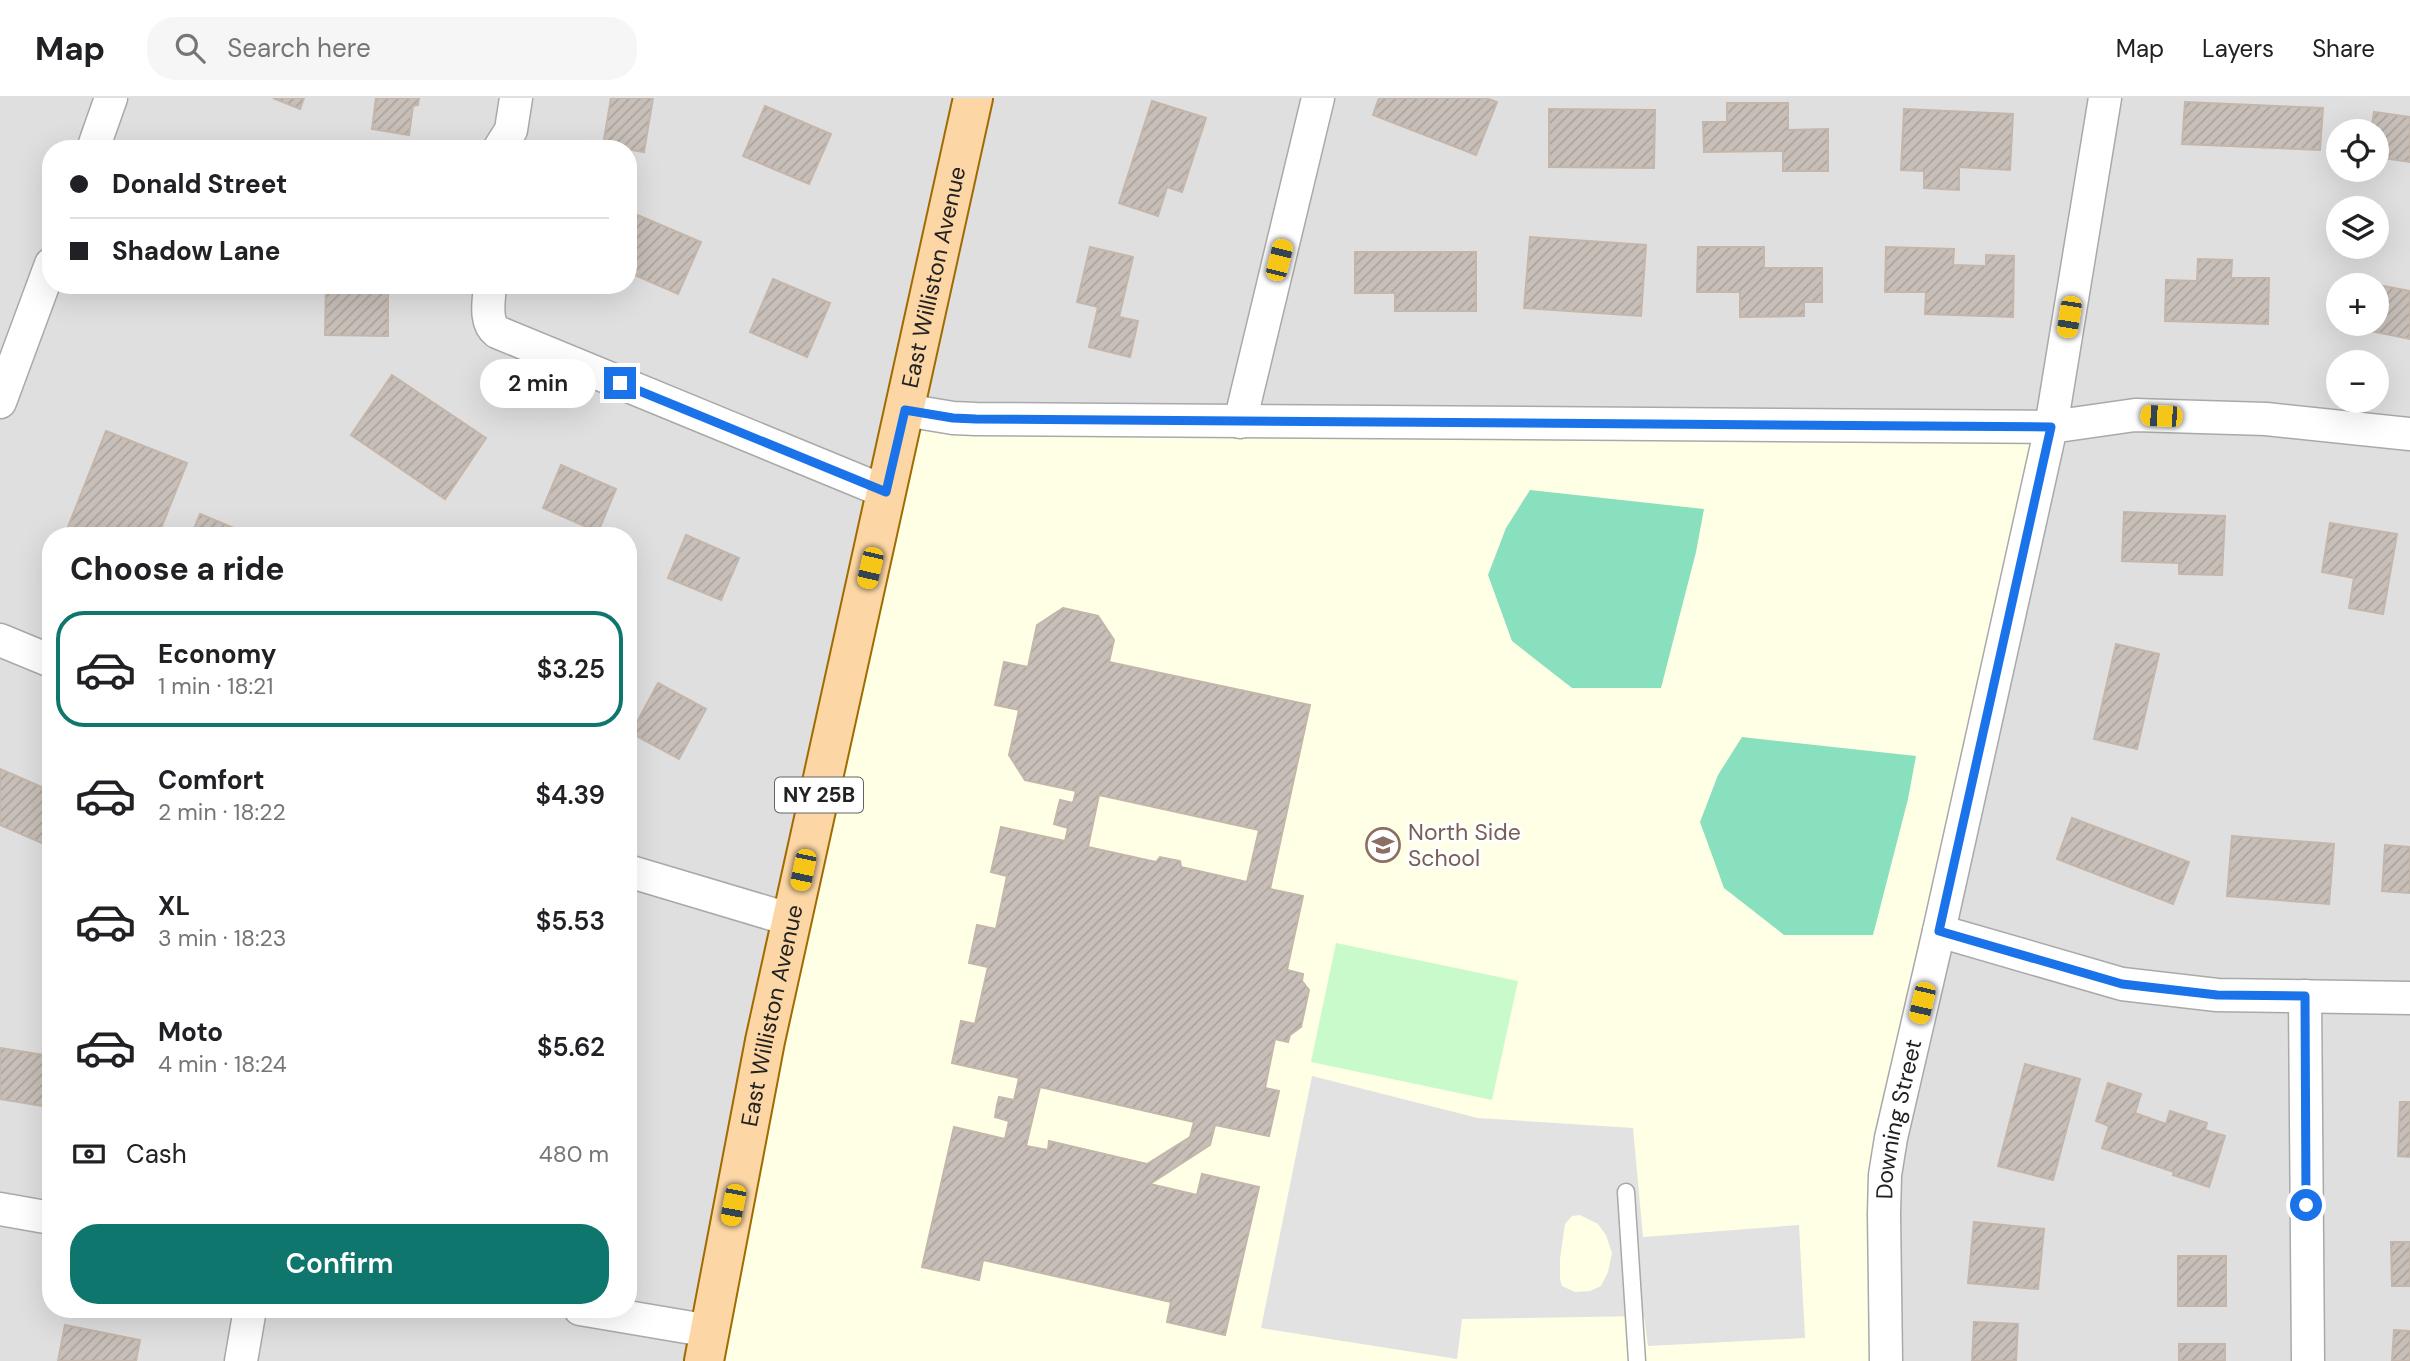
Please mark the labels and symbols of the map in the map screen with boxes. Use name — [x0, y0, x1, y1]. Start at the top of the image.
street label: East Williston Avenue — [894, 163, 973, 391]
car — [1264, 237, 1295, 283]
car — [2056, 295, 2083, 339]
callout: 2 min — [480, 358, 596, 408]
route end — [604, 367, 636, 399]
car — [2140, 405, 2183, 427]
car — [856, 545, 885, 591]
road number: NY 25B — [775, 778, 863, 812]
place label: North Side School — [1408, 817, 1521, 873]
school or university icon: North Side School — [1364, 826, 1402, 864]
car — [789, 847, 818, 893]
street label: East Williston Avenue — [734, 902, 810, 1129]
car — [1908, 980, 1937, 1026]
street label: Downing Street — [1869, 1036, 1928, 1200]
car — [719, 1182, 748, 1228]
route start — [2290, 1189, 2322, 1221]

